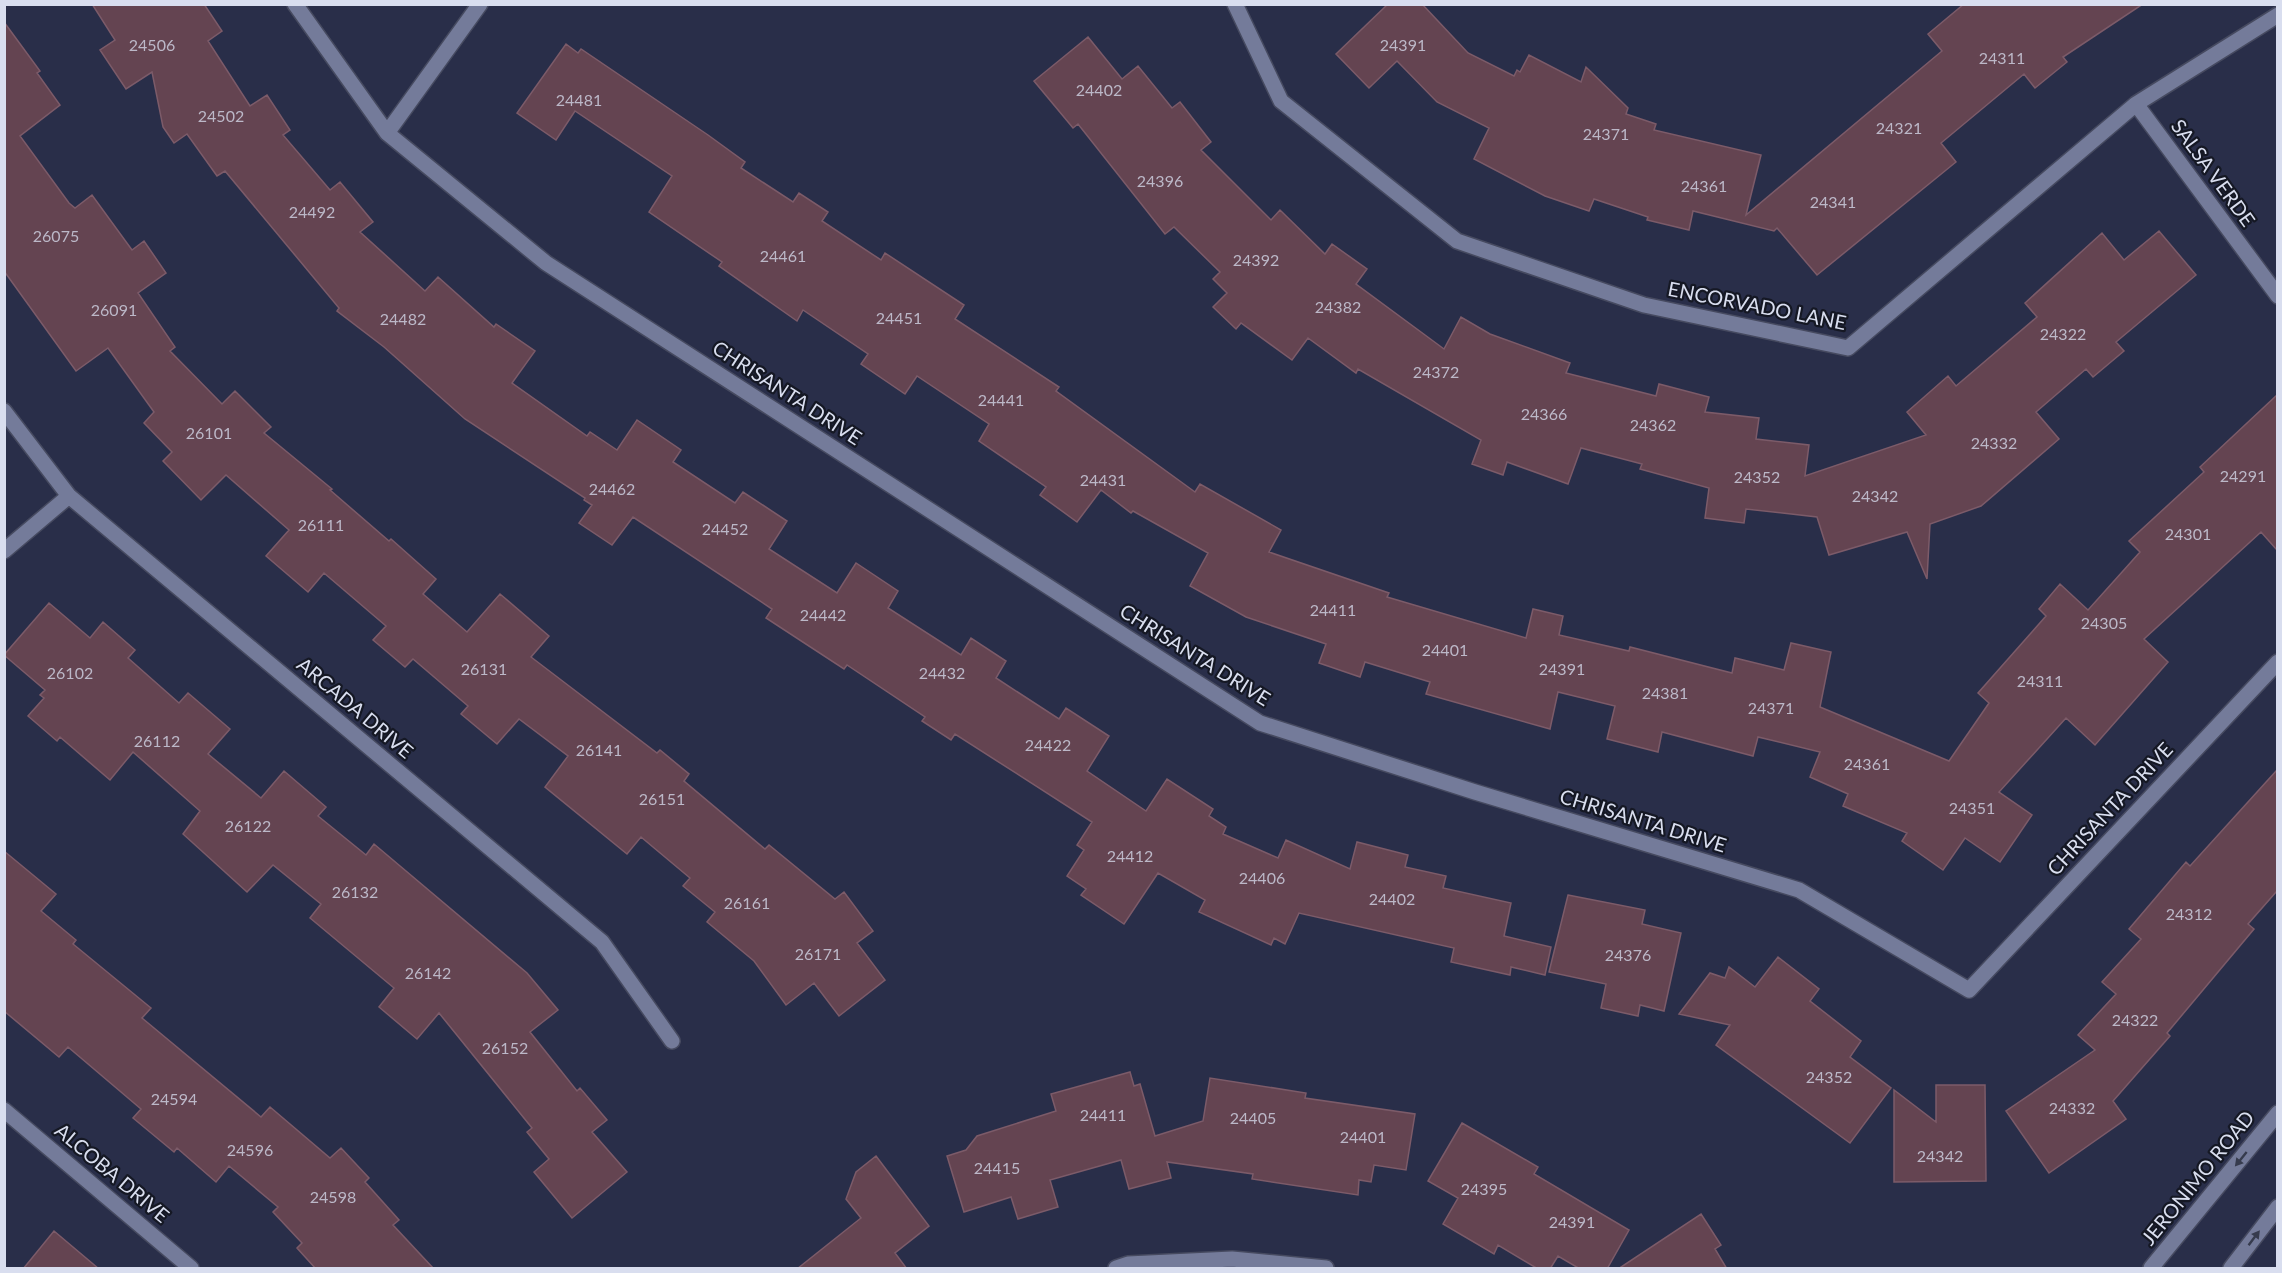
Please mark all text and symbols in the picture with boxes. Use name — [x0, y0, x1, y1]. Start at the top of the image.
house number: 24506 — [129, 35, 175, 54]
house number: 24391 — [1380, 35, 1426, 54]
house number: 24311 — [1979, 48, 2025, 67]
house number: 24402 — [1076, 80, 1122, 99]
house number: 24481 — [556, 90, 602, 109]
house number: 24502 — [198, 106, 244, 125]
street label: SALSA VERDE — [2167, 114, 2261, 231]
house number: 24321 — [1876, 118, 1922, 137]
house number: 24371 — [1583, 124, 1629, 143]
house number: 24396 — [1137, 171, 1183, 190]
house number: 24361 — [1681, 176, 1727, 195]
house number: 24341 — [1810, 192, 1856, 211]
house number: 24492 — [289, 202, 335, 221]
house number: 26075 — [33, 226, 79, 245]
house number: 24461 — [760, 246, 806, 265]
house number: 24392 — [1233, 250, 1279, 269]
street label: ENCORVADO LANE — [1666, 276, 1848, 334]
house number: 24382 — [1315, 297, 1361, 316]
house number: 26091 — [91, 300, 137, 319]
house number: 24451 — [876, 308, 922, 327]
house number: 24482 — [380, 309, 426, 328]
house number: 24322 — [2040, 324, 2086, 343]
street label: CHRISANTA DRIVE — [708, 335, 867, 449]
house number: 24372 — [1413, 362, 1459, 381]
house number: 24441 — [978, 390, 1024, 409]
house number: 24366 — [1521, 404, 1567, 423]
house number: 24362 — [1630, 415, 1676, 434]
house number: 26101 — [186, 423, 232, 442]
house number: 24332 — [1971, 433, 2017, 452]
house number: 24291 — [2220, 466, 2266, 485]
house number: 24352 — [1734, 467, 1780, 486]
house number: 24431 — [1080, 470, 1126, 489]
house number: 24462 — [589, 479, 635, 498]
house number: 24342 — [1852, 486, 1898, 505]
house number: 26111 — [298, 515, 344, 534]
house number: 24452 — [702, 519, 748, 538]
house number: 24301 — [2165, 524, 2211, 543]
street label: CHRISANTA DRIVE — [1116, 598, 1275, 710]
house number: 24411 — [1310, 600, 1356, 619]
house number: 24442 — [800, 605, 846, 624]
house number: 24305 — [2081, 613, 2127, 632]
house number: 24401 — [1422, 640, 1468, 659]
street label: ARCADA DRIVE — [293, 652, 419, 763]
house number: 26131 — [461, 659, 507, 678]
house number: 24391 — [1539, 659, 1585, 678]
house number: 26102 — [47, 663, 93, 682]
house number: 24432 — [919, 663, 965, 682]
house number: 24311 — [2017, 671, 2063, 690]
house number: 24381 — [1642, 683, 1688, 702]
house number: 24371 — [1748, 698, 1794, 717]
house number: 26112 — [134, 731, 180, 750]
house number: 24422 — [1025, 735, 1071, 754]
street label: CHRISANTA DRIVE — [2041, 737, 2177, 880]
house number: 26141 — [576, 740, 622, 759]
house number: 24361 — [1844, 754, 1890, 773]
street label: CHRISANTA DRIVE — [1557, 783, 1730, 857]
house number: 26151 — [639, 789, 685, 808]
house number: 24351 — [1949, 798, 1995, 817]
house number: 26122 — [225, 816, 271, 835]
house number: 24412 — [1107, 846, 1153, 865]
house number: 24406 — [1239, 868, 1285, 887]
house number: 26132 — [332, 882, 378, 901]
house number: 24402 — [1369, 889, 1415, 908]
house number: 26161 — [724, 893, 770, 912]
house number: 24312 — [2166, 904, 2212, 923]
house number: 26171 — [795, 944, 841, 963]
house number: 24376 — [1605, 945, 1651, 964]
house number: 26142 — [405, 963, 451, 982]
house number: 24322 — [2112, 1010, 2158, 1029]
house number: 26152 — [482, 1038, 528, 1057]
house number: 24352 — [1806, 1067, 1852, 1086]
house number: 24594 — [151, 1089, 197, 1108]
house number: 24332 — [2049, 1098, 2095, 1117]
house number: 24411 — [1080, 1105, 1126, 1124]
street label: JERONIMO ROAD — [2136, 1105, 2259, 1249]
house number: 24405 — [1230, 1108, 1276, 1127]
street label: ALCOBA DRIVE — [51, 1118, 175, 1227]
house number: 24401 — [1340, 1127, 1386, 1146]
house number: 24596 — [227, 1140, 273, 1159]
house number: 24342 — [1917, 1146, 1963, 1165]
one-way arrow — [2235, 1151, 2247, 1166]
house number: 24415 — [974, 1158, 1020, 1177]
house number: 24395 — [1461, 1179, 1507, 1198]
house number: 24598 — [310, 1187, 356, 1206]
house number: 24391 — [1549, 1212, 1595, 1231]
one-way arrow — [2248, 1230, 2260, 1246]

